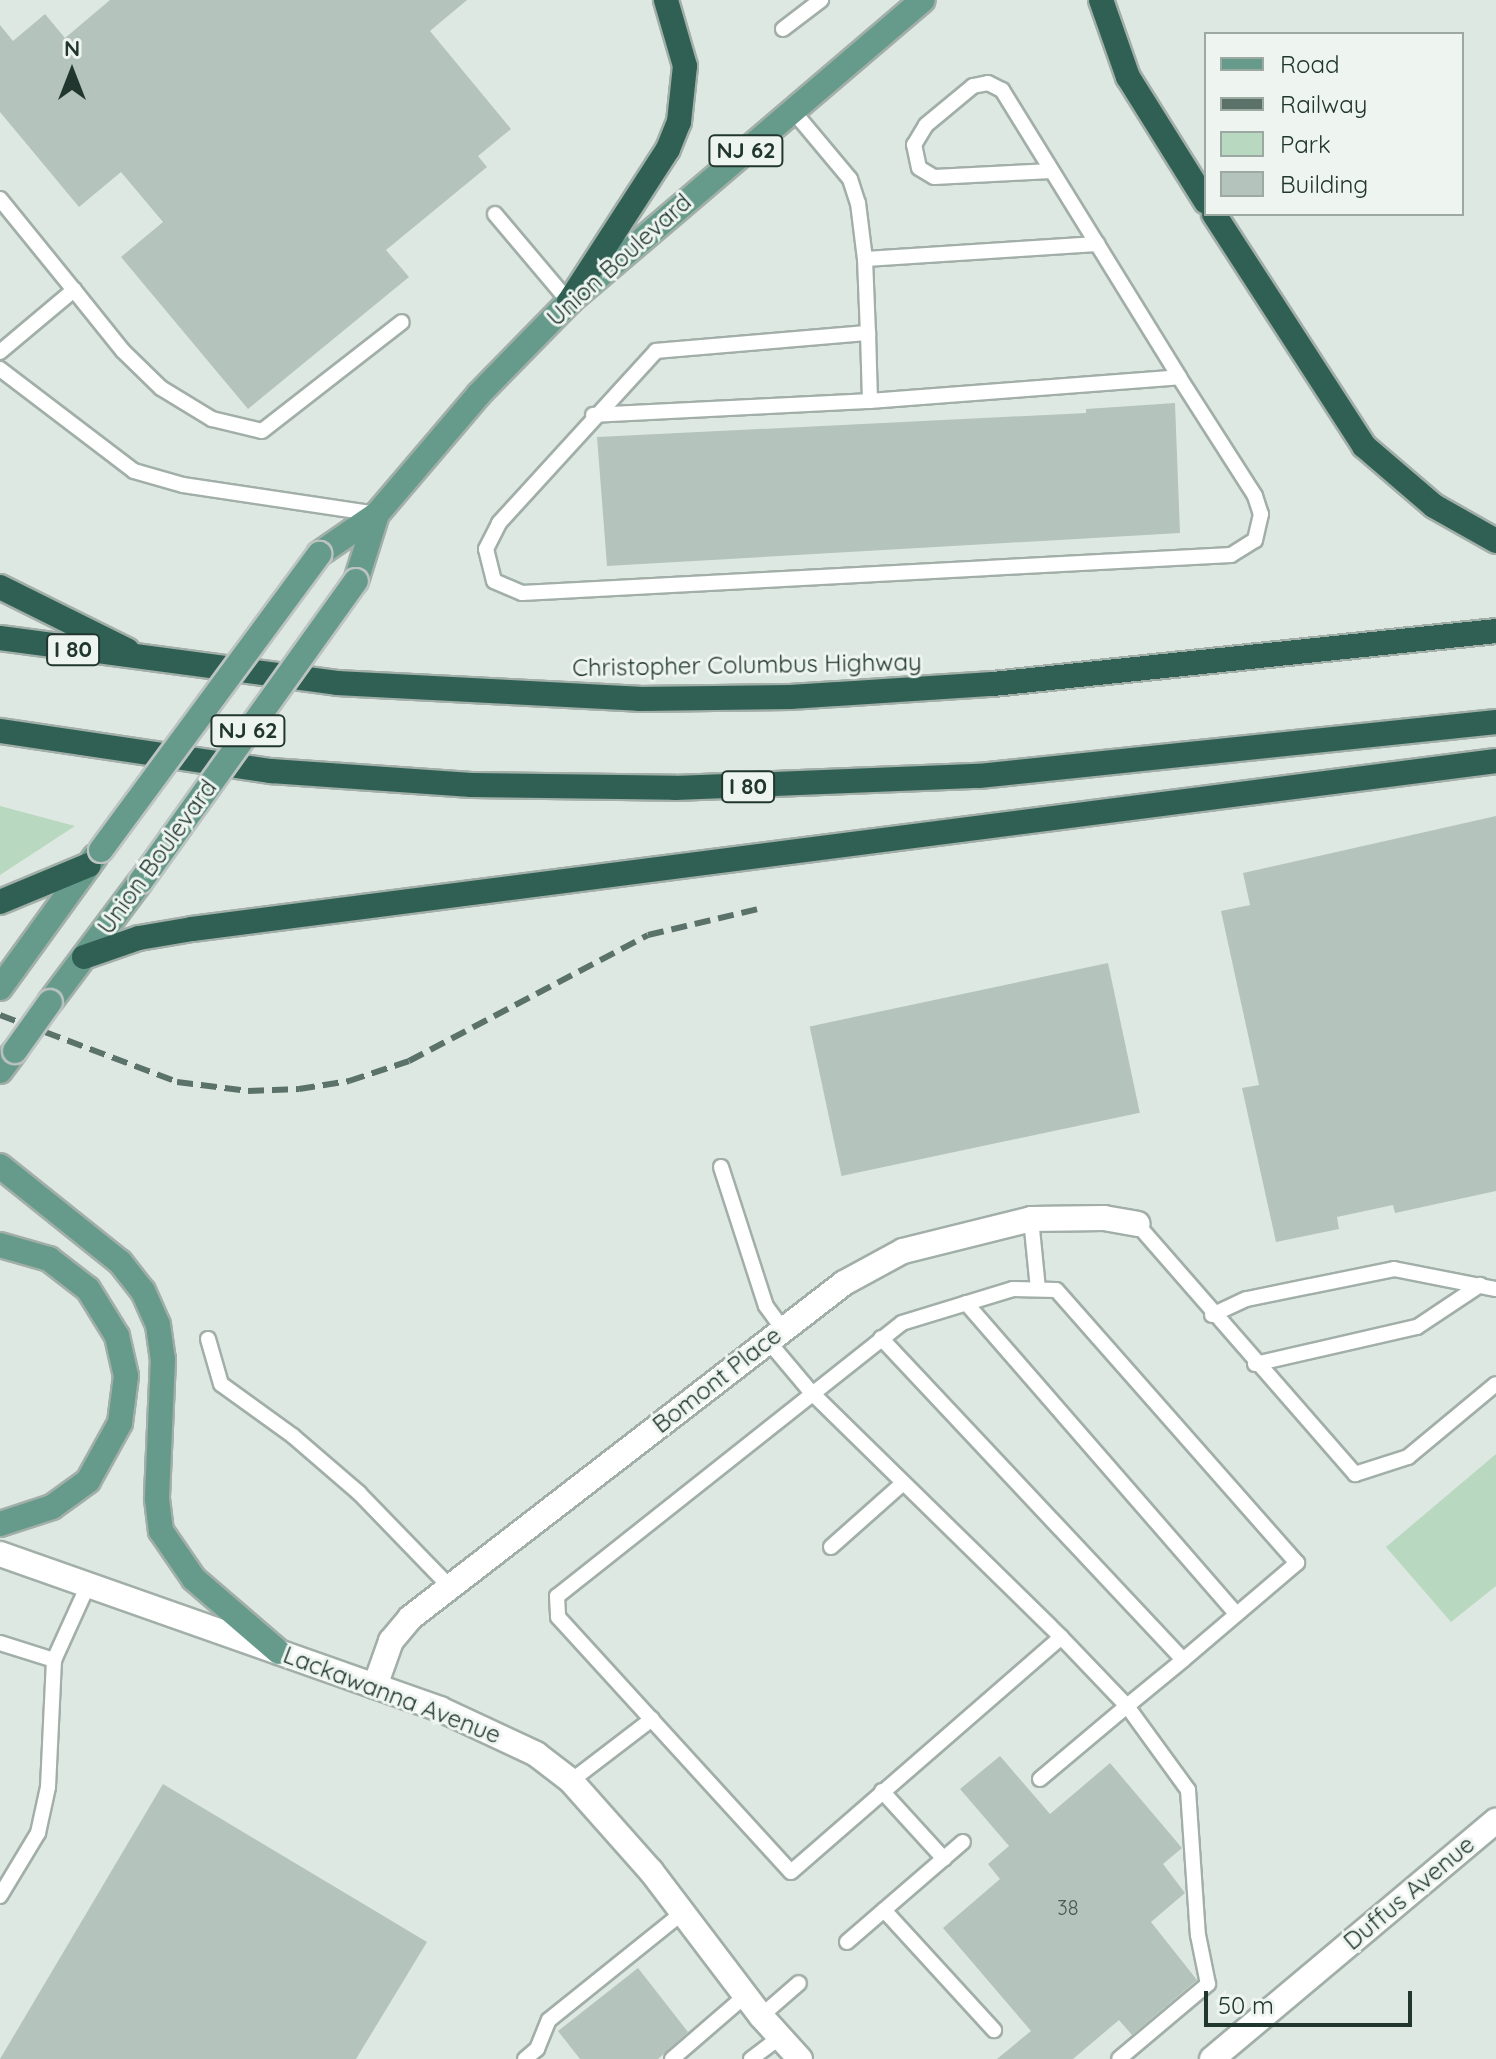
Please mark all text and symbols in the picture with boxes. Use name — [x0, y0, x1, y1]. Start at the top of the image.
north arrow — [32, 32, 112, 112]
legend — [1204, 32, 1464, 216]
text: N — [64, 34, 80, 62]
text: Road — [1280, 49, 1340, 79]
text: Railway — [1280, 89, 1367, 119]
text: Park — [1280, 129, 1331, 159]
road number: NJ 62 — [708, 133, 784, 169]
text: Building — [1280, 169, 1368, 199]
street label: Union Boulevard — [541, 188, 697, 332]
road number: I 80 — [45, 632, 101, 668]
street label: Christopher Columbus Highway — [572, 648, 922, 682]
road number: NJ 62 — [210, 713, 286, 749]
road number: I 80 — [720, 769, 776, 805]
street label: Union Boulevard — [91, 774, 223, 940]
street label: Bomont Place — [647, 1321, 787, 1439]
street label: Lackawanna Avenue — [279, 1640, 505, 1750]
street label: Duffus Avenue — [1338, 1830, 1480, 1956]
house number: 38 — [1057, 1895, 1079, 1919]
scale bar — [1208, 1975, 1416, 2025]
text: 50 m — [1218, 1990, 1274, 2020]

